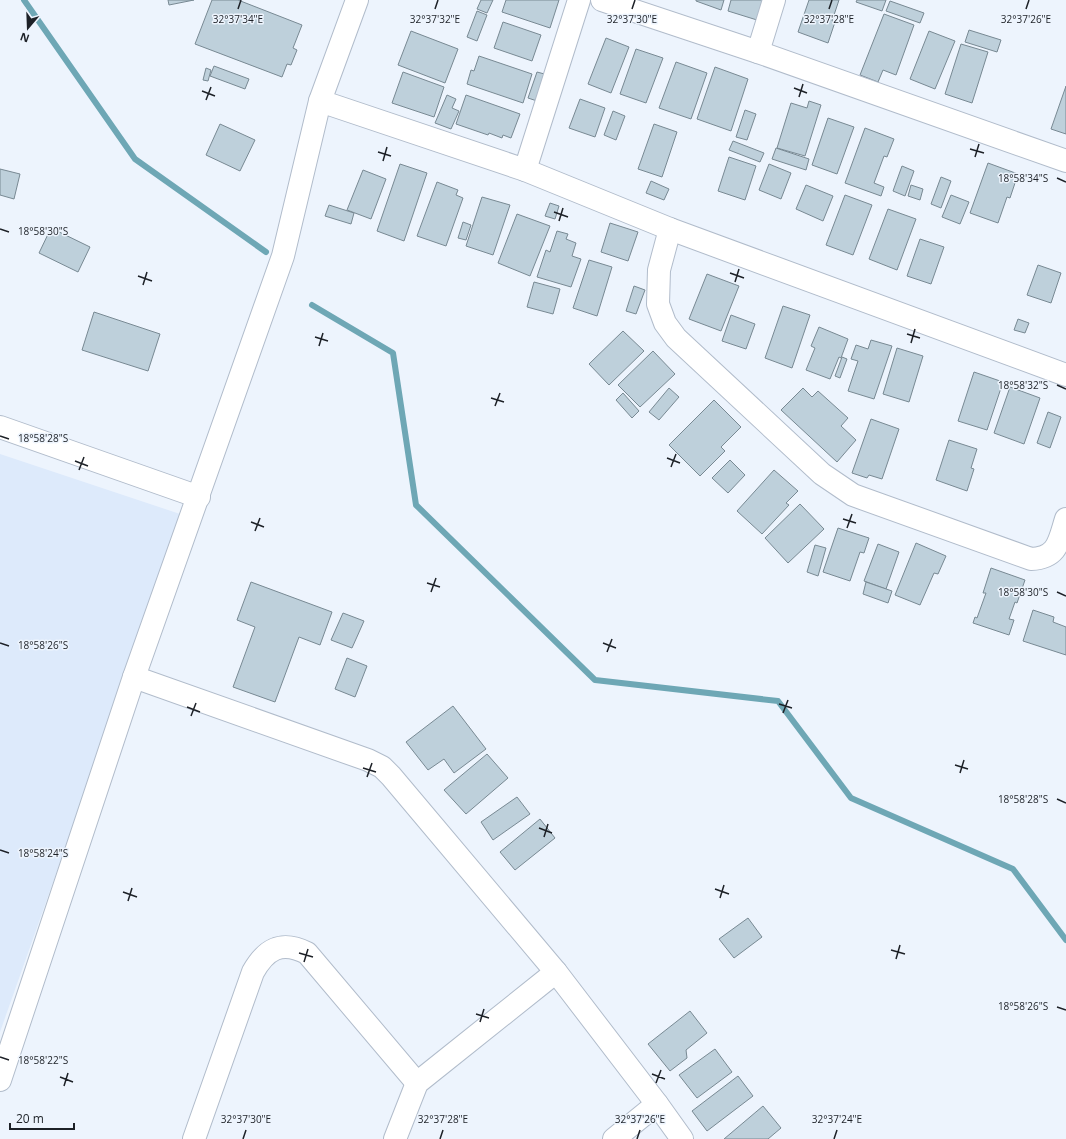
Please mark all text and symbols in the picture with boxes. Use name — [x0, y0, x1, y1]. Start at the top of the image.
north arrow — [8, 8, 48, 48]
text: 32°37'34"E — [213, 12, 263, 26]
text: 32°37'32"E — [410, 12, 460, 26]
text: 32°37'30"E — [607, 12, 657, 26]
text: 32°37'28"E — [804, 12, 854, 26]
text: 32°37'26"E — [1001, 12, 1051, 26]
text: N — [18, 29, 31, 46]
text: 18°58'34"S — [998, 171, 1048, 185]
text: 18°58'30"S — [18, 224, 68, 238]
text: 18°58'32"S — [998, 378, 1048, 392]
text: 18°58'28"S — [18, 431, 68, 445]
text: 18°58'30"S — [998, 585, 1048, 599]
text: 18°58'26"S — [18, 638, 68, 652]
text: 18°58'28"S — [998, 792, 1048, 806]
text: 18°58'24"S — [18, 846, 68, 860]
text: 18°58'26"S — [998, 999, 1048, 1013]
text: 18°58'22"S — [18, 1053, 68, 1067]
scale bar — [10, 1105, 74, 1131]
text: 20 m — [16, 1110, 44, 1127]
text: 32°37'30"E — [221, 1112, 271, 1126]
text: 32°37'28"E — [418, 1112, 468, 1126]
text: 32°37'26"E — [615, 1112, 665, 1126]
text: 32°37'24"E — [812, 1112, 862, 1126]

